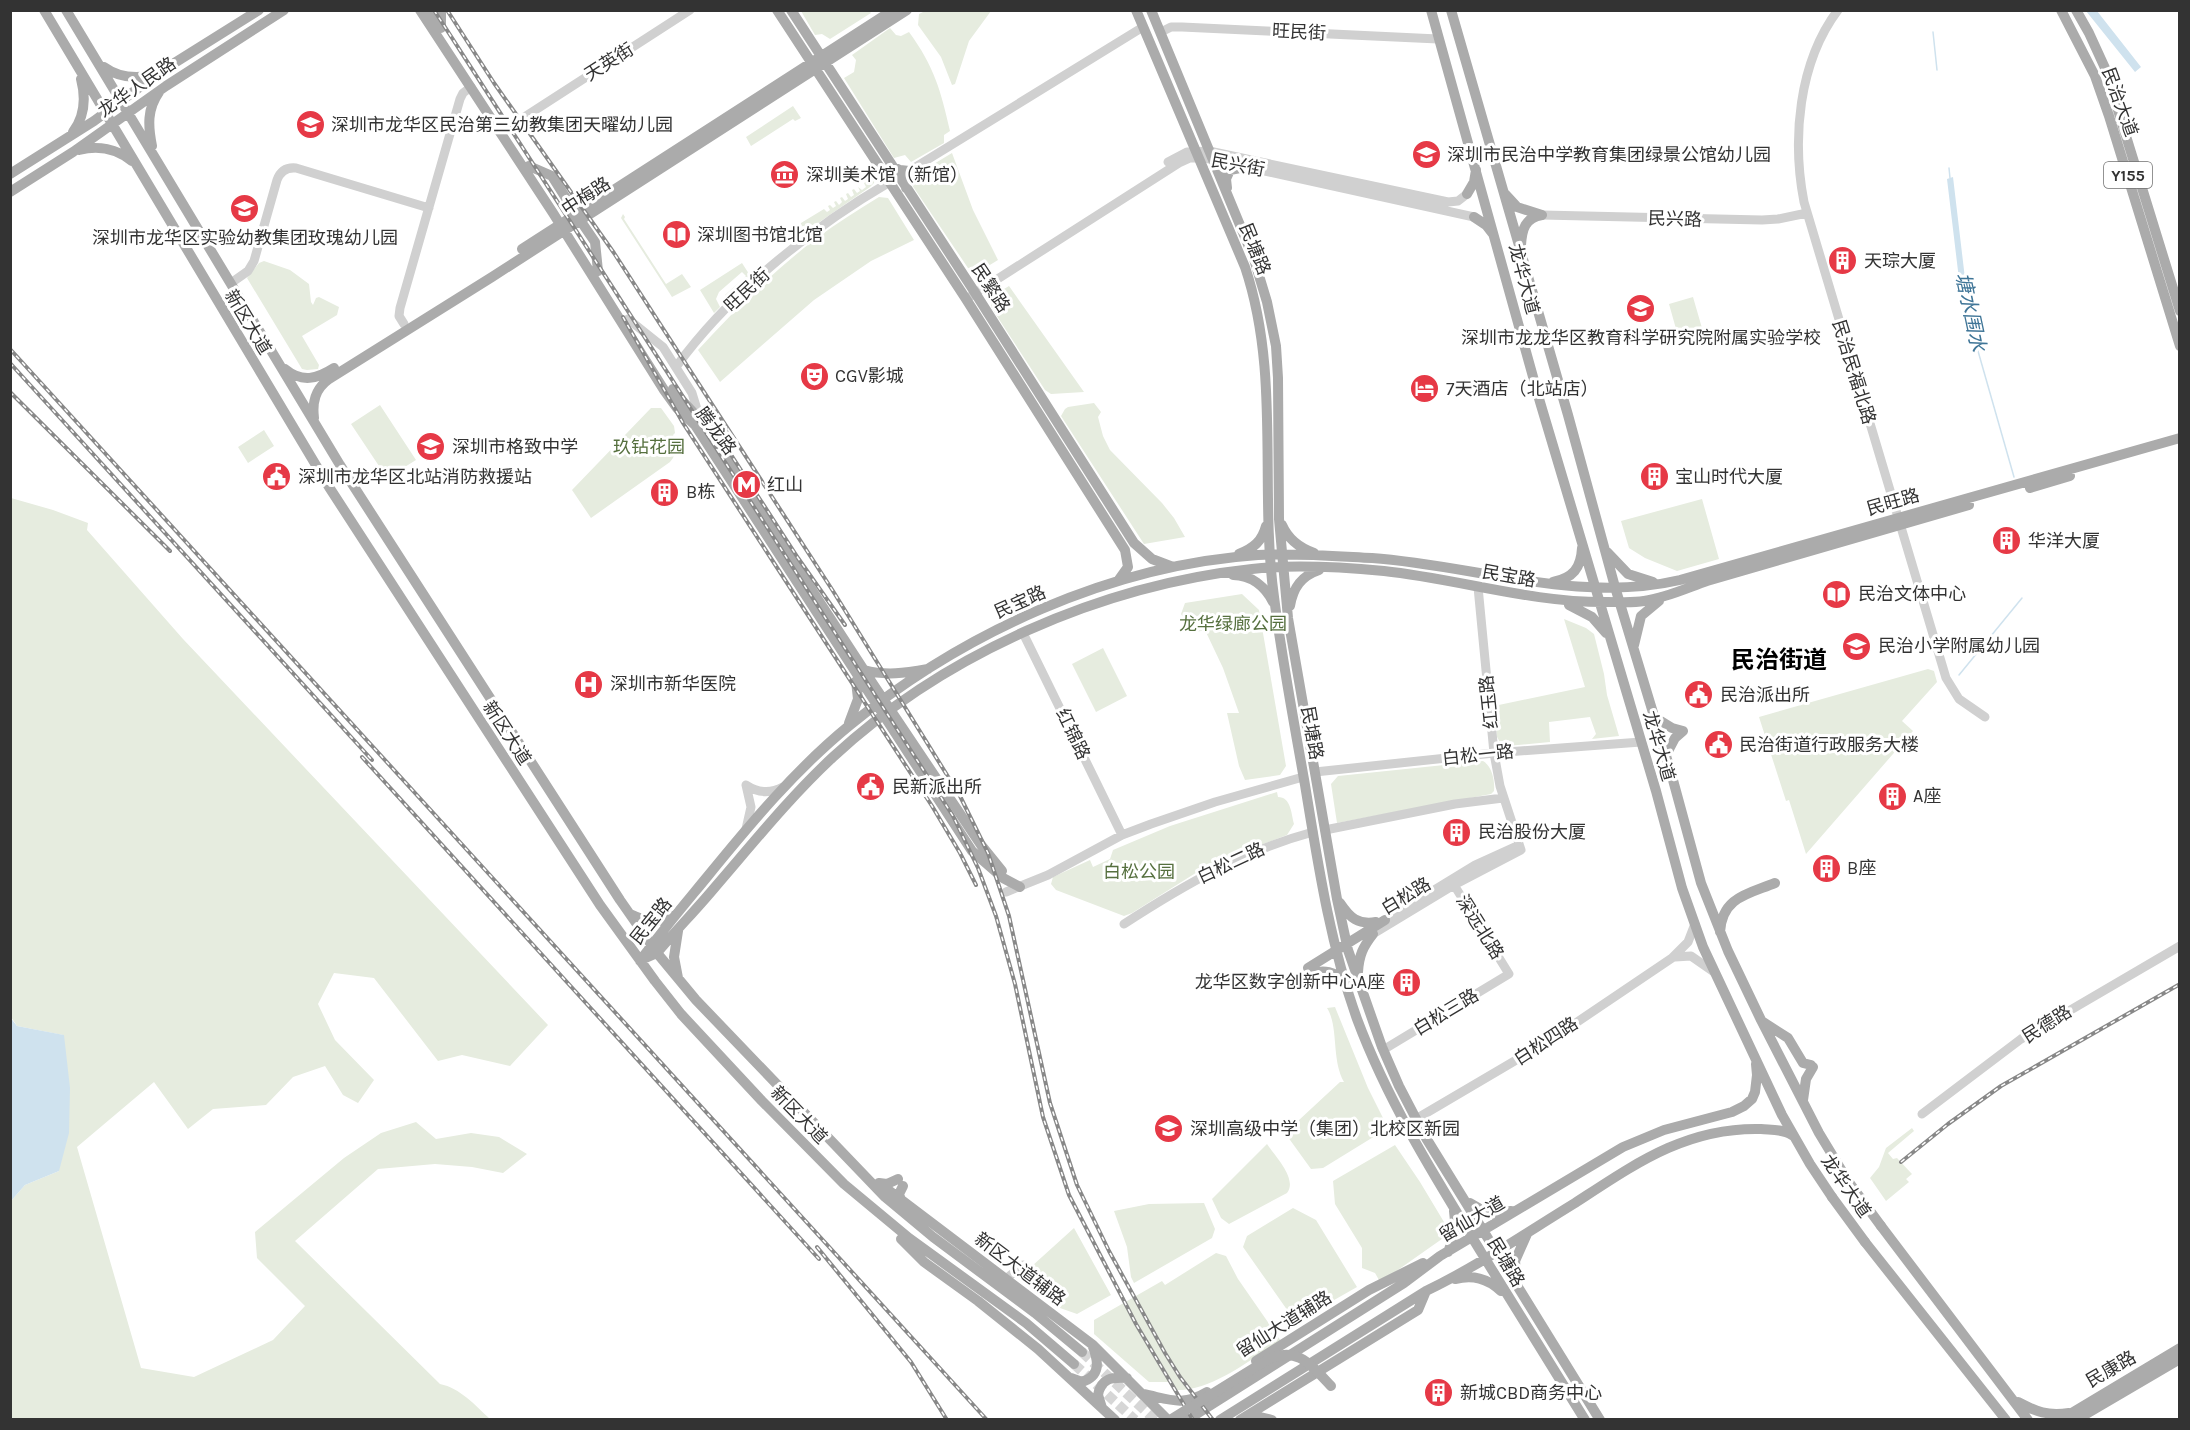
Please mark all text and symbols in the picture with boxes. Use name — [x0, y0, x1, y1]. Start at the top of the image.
street label: 旺民街 — [1271, 20, 1327, 44]
street label: 天英街 — [580, 38, 638, 86]
street label: 龙华人民路 — [94, 52, 180, 122]
street label: 民治大道 — [2097, 64, 2143, 140]
school or university icon: 深圳市龙华区民治第三幼教集团天曜幼儿园 — [294, 109, 326, 141]
place label: 深圳市龙华区民治第三幼教集团天曜幼儿园 — [331, 114, 673, 136]
school or university icon: 深圳市民治中学教育集团绿景公馆幼儿园 — [1410, 139, 1442, 171]
place label: 深圳市民治中学教育集团绿景公馆幼儿园 — [1447, 144, 1771, 166]
street label: 民兴街 — [1209, 149, 1267, 181]
museum icon: 深圳美术馆（新馆） — [769, 159, 801, 191]
road number: Y155 — [2104, 162, 2152, 188]
place label: 深圳美术馆（新馆） — [806, 164, 968, 186]
street label: 中梅路 — [557, 172, 615, 220]
school or university icon: 深圳市龙华区实验幼教集团玫瑰幼儿园 — [229, 193, 261, 225]
street label: 民兴路 — [1648, 207, 1702, 231]
library icon: 深圳图书馆北馆 — [660, 219, 692, 251]
street label: 民塘路 — [1235, 220, 1275, 278]
place label: 深圳图书馆北馆 — [697, 224, 823, 246]
place label: 深圳市龙华区实验幼教集团玫瑰幼儿园 — [92, 227, 398, 249]
street label: 龙华大道 — [1504, 241, 1544, 317]
building icon: 天琮大厦 — [1827, 245, 1859, 277]
place label: 天琮大厦 — [1864, 250, 1936, 272]
street label: 民繁路 — [967, 259, 1015, 317]
street label: 旺民街 — [720, 264, 774, 316]
water label: 塘水围水 — [1951, 271, 1990, 355]
street label: 新区大道 — [220, 285, 276, 359]
school or university icon: 深圳市龙龙华区教育科学研究院附属实验学校 — [1625, 293, 1657, 325]
street label: 民治民福北路 — [1828, 317, 1880, 427]
place label: 深圳市龙龙华区教育科学研究院附属实验学校 — [1461, 327, 1821, 349]
theatre icon: CGV影城 — [798, 360, 830, 392]
place label: CGV影城 — [835, 365, 904, 387]
hotel icon: 7天酒店（北站店） — [1409, 373, 1441, 405]
place label: 7天酒店（北站店） — [1446, 378, 1598, 400]
street label: 腾龙路 — [691, 403, 741, 459]
school or university icon: 深圳市格致中学 — [415, 431, 447, 463]
place label: 深圳市格致中学 — [452, 436, 578, 458]
park label: 玖钻花园 — [613, 436, 685, 458]
public building icon: 深圳市龙华区北站消防救援站 — [261, 461, 293, 493]
building icon: 宝山时代大厦 — [1638, 461, 1670, 493]
place label: 深圳市龙华区北站消防救援站 — [298, 466, 532, 488]
place label: 宝山时代大厦 — [1675, 466, 1783, 488]
metro station icon: 红山 — [730, 469, 762, 501]
place label: 红山 — [767, 474, 803, 496]
building icon: B栋 — [649, 476, 681, 508]
place label: B栋 — [686, 481, 715, 503]
street label: 民旺路 — [1864, 484, 1922, 520]
building icon: 华洋大厦 — [1991, 525, 2023, 557]
place label: 华洋大厦 — [2028, 530, 2100, 552]
street label: 民宝路 — [1481, 560, 1537, 592]
library icon: 民治文体中心 — [1821, 578, 1853, 610]
street label: 民宝路 — [991, 581, 1049, 623]
place label: 民治文体中心 — [1858, 583, 1966, 605]
park label: 龙华绿廊公园 — [1179, 613, 1287, 635]
school or university icon: 民治小学附属幼儿园 — [1841, 630, 1873, 662]
place label: 民治小学附属幼儿园 — [1878, 635, 2040, 657]
district label: 民治街道 — [1731, 646, 1827, 674]
hospital icon: 深圳市新华医院 — [573, 668, 605, 700]
place label: 深圳市新华医院 — [610, 673, 736, 695]
street label: 红玉路 — [1475, 674, 1503, 730]
public building icon: 民治派出所 — [1683, 679, 1715, 711]
place label: 民治派出所 — [1720, 684, 1810, 706]
street label: 新区大道 — [478, 697, 536, 769]
street label: 红锦路 — [1051, 705, 1095, 763]
street label: 民塘路 — [1296, 705, 1328, 761]
street label: 龙华大道 — [1639, 708, 1679, 784]
public building icon: 民治街道行政服务大楼 — [1702, 729, 1734, 761]
place label: 民治街道行政服务大楼 — [1739, 734, 1919, 756]
street label: 白松一路 — [1441, 740, 1515, 770]
public building icon: 民新派出所 — [855, 771, 887, 803]
place label: 民新派出所 — [892, 776, 982, 798]
building icon: A座 — [1876, 780, 1908, 812]
place label: A座 — [1913, 785, 1941, 807]
building icon: 民治股份大厦 — [1441, 816, 1473, 848]
place label: 民治股份大厦 — [1478, 821, 1586, 843]
street label: 白松二路 — [1194, 838, 1268, 888]
building icon: B座 — [1810, 852, 1842, 884]
place label: B座 — [1847, 857, 1876, 879]
park label: 白松公园 — [1103, 861, 1175, 883]
street label: 白松路 — [1377, 873, 1435, 919]
street label: 深远北路 — [1452, 891, 1508, 963]
street label: 民宝路 — [625, 893, 677, 949]
building icon: 龙华区数字创新中心A座 — [1390, 966, 1422, 998]
place label: 龙华区数字创新中心A座 — [1195, 971, 1385, 993]
street label: 白松三路 — [1409, 984, 1483, 1040]
street label: 民德路 — [2018, 1000, 2076, 1048]
street label: 白松四路 — [1510, 1012, 1582, 1070]
street label: 新区大道 — [766, 1081, 832, 1149]
school or university icon: 深圳高级中学（集团）北校区新园 — [1153, 1113, 1185, 1145]
place label: 深圳高级中学（集团）北校区新园 — [1190, 1118, 1460, 1140]
street label: 龙华大道 — [1816, 1150, 1876, 1222]
street label: 留仙大道 — [1435, 1191, 1509, 1247]
street label: 新区大道辅路 — [970, 1228, 1070, 1310]
street label: 民塘路 — [1483, 1233, 1529, 1291]
street label: 留仙大道辅路 — [1232, 1286, 1336, 1362]
street label: 民康路 — [2082, 1346, 2140, 1392]
building icon: 新城CBD商务中心 — [1423, 1377, 1455, 1409]
place label: 新城CBD商务中心 — [1460, 1382, 1602, 1404]

